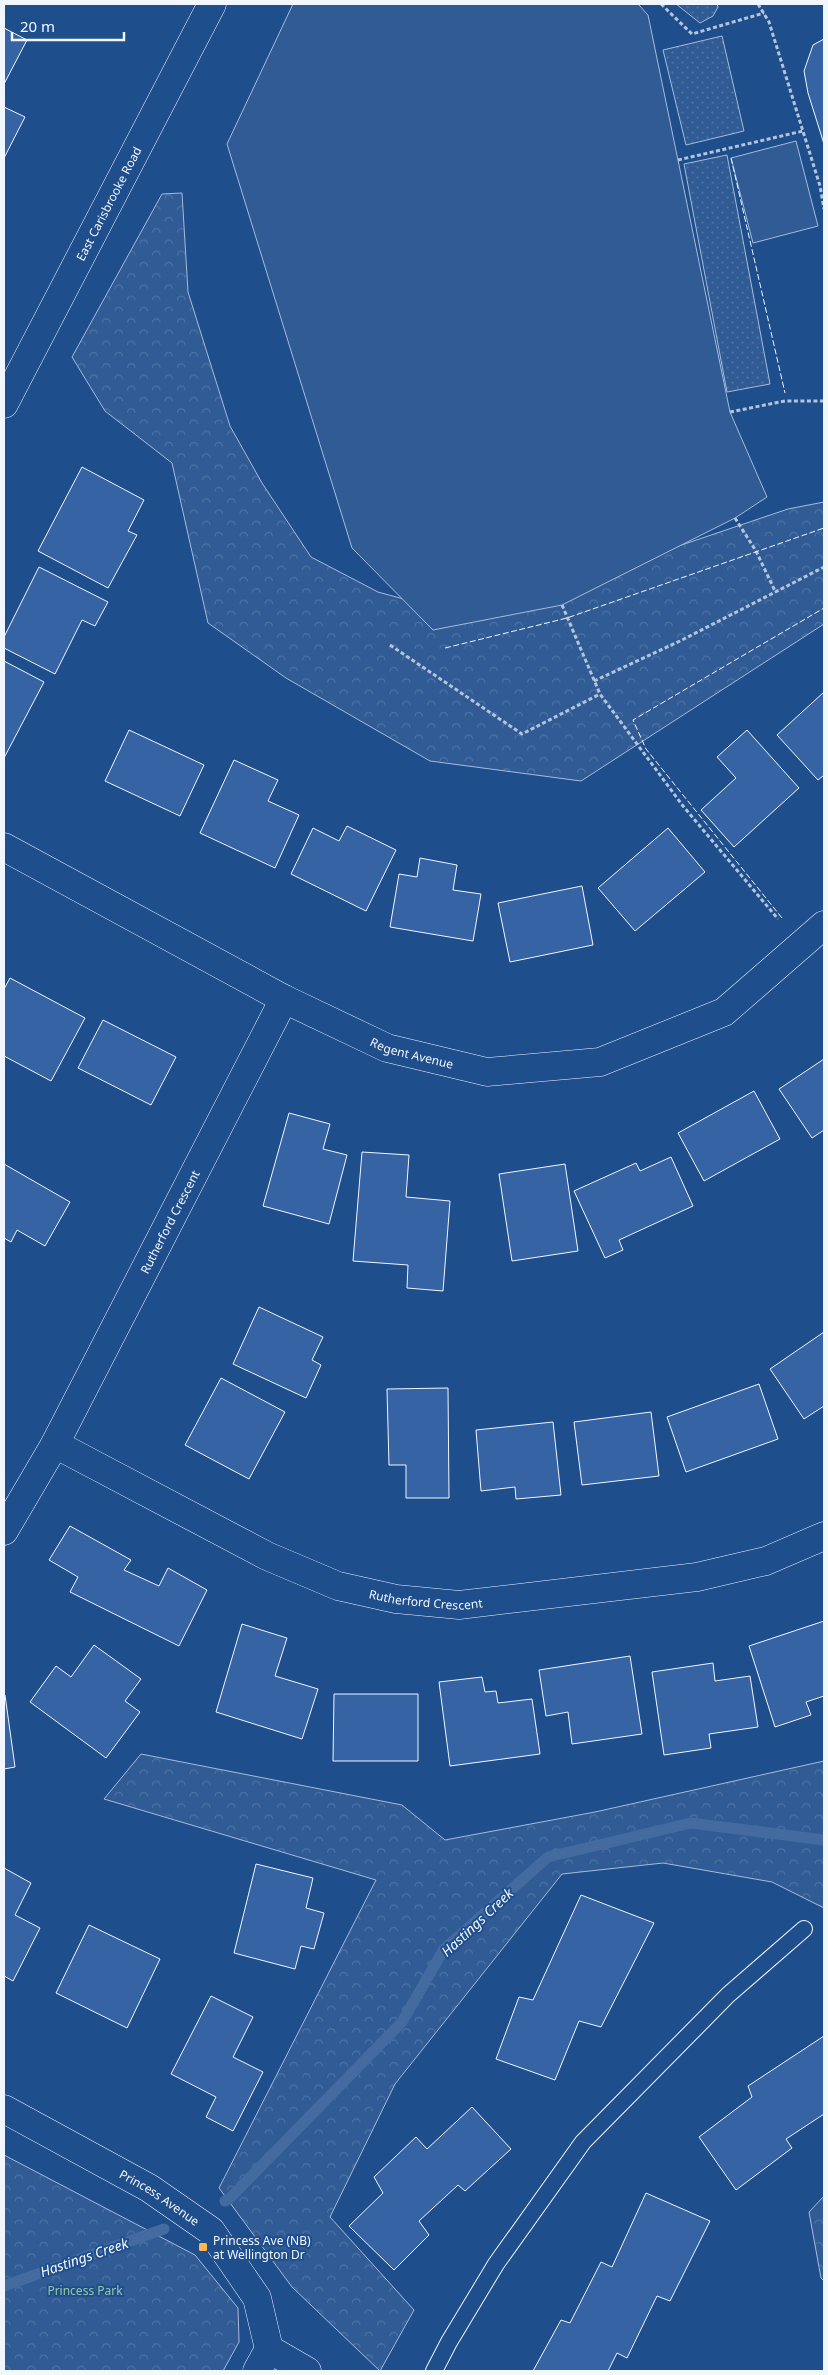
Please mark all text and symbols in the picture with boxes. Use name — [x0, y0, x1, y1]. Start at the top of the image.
scale bar — [12, 10, 125, 42]
text: 20 m — [20, 16, 55, 36]
street label: East Carisbrooke Road — [72, 143, 145, 264]
street label: Regent Avenue — [368, 1033, 455, 1072]
street label: Rutherford Crescent — [136, 1166, 203, 1276]
street label: Rutherford Crescent — [367, 1585, 484, 1614]
water label: Hastings Creek — [437, 1883, 518, 1960]
street label: Princess Avenue — [117, 2165, 203, 2229]
place label: Princess Ave (NB) at Wellington Dr — [213, 2232, 311, 2263]
water label: Hastings Creek — [37, 2233, 132, 2281]
marker: Princess Ave (NB) at Wellington Dr — [197, 2241, 209, 2253]
park label: Princess Park — [47, 2282, 123, 2299]

